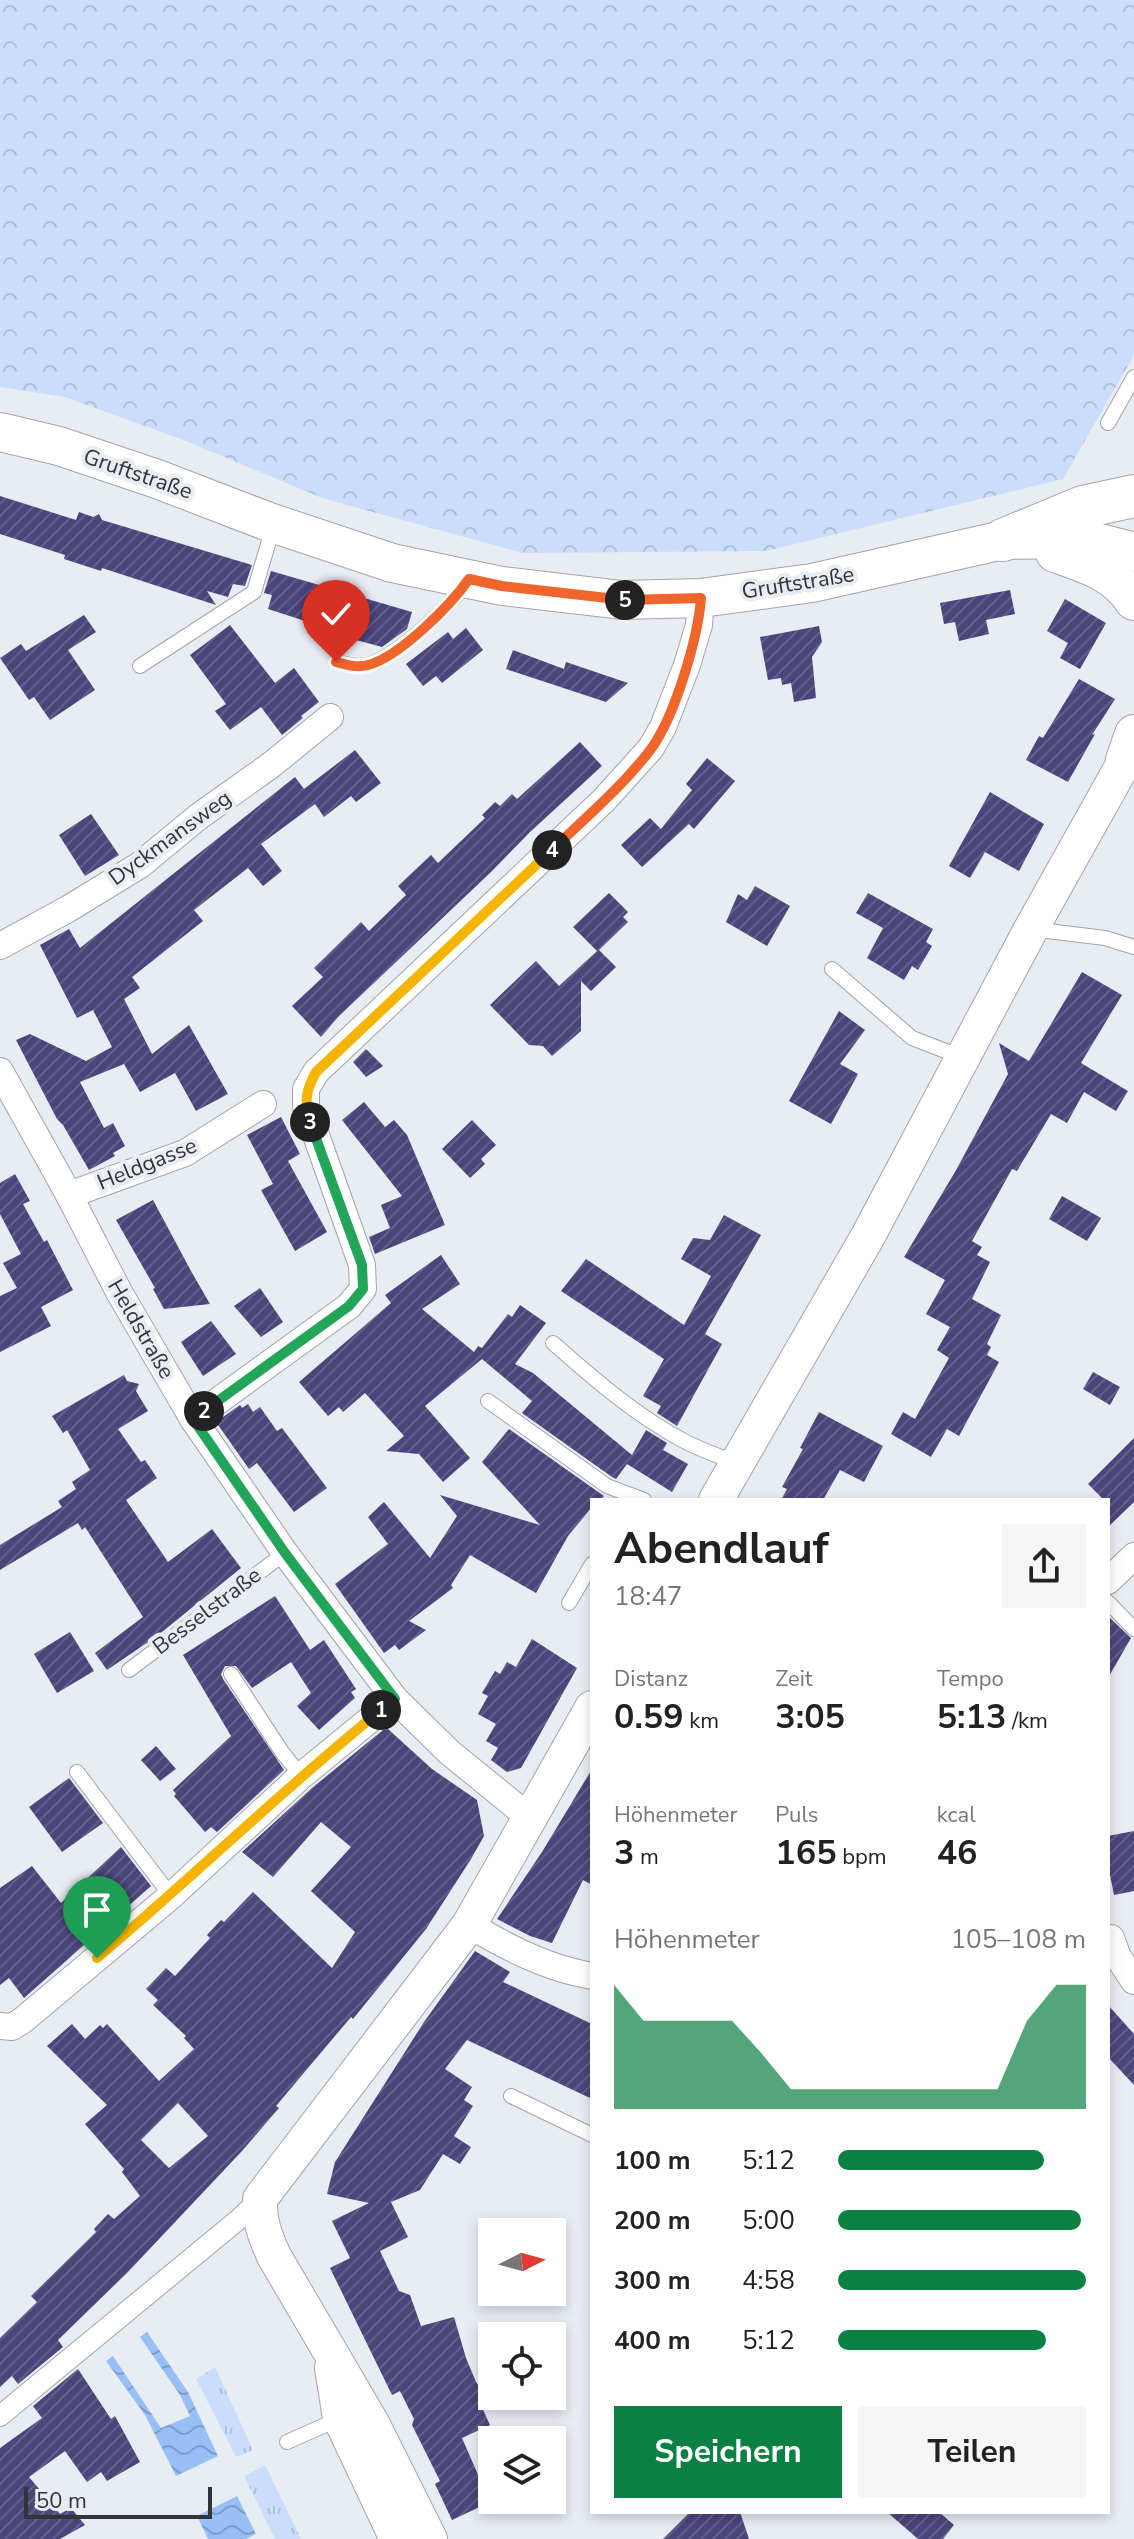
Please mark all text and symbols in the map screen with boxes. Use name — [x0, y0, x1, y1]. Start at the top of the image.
street label: Gruftstraße — [79, 441, 197, 507]
street label: Gruftstraße — [740, 559, 856, 607]
pin — [302, 580, 370, 662]
pin: 5 — [605, 580, 645, 620]
text: 5 — [618, 585, 632, 615]
icon: check — [314, 592, 358, 636]
street label: Dyckmansweg — [103, 783, 237, 893]
pin: 4 — [532, 830, 572, 870]
text: 4 — [545, 835, 559, 865]
pin: 3 — [290, 1102, 330, 1142]
text: 3 — [303, 1107, 317, 1137]
street label: Heldgasse — [93, 1130, 201, 1198]
street label: Heldstraße — [100, 1274, 182, 1384]
pin: 2 — [184, 1391, 224, 1431]
text: 2 — [197, 1396, 211, 1426]
text: Abendlauf — [614, 1519, 829, 1579]
button: share — [1002, 1524, 1086, 1608]
street label: Besselstraße — [147, 1560, 267, 1662]
text: 18:47 — [614, 1579, 682, 1614]
text: Distanz — [614, 1664, 688, 1694]
text: Zeit — [775, 1664, 812, 1694]
text: Tempo — [937, 1664, 1004, 1694]
pin: 1 — [361, 1690, 401, 1730]
text: 0.59 — [614, 1694, 684, 1740]
text: 3:05 — [775, 1694, 845, 1740]
text: 5:13 — [937, 1694, 1006, 1740]
text: 1 — [374, 1695, 388, 1725]
text: km — [684, 1706, 719, 1736]
text: /km — [1006, 1706, 1048, 1736]
text: Höhenmeter — [614, 1800, 737, 1830]
text: Puls — [775, 1800, 818, 1830]
text: kcal — [937, 1800, 976, 1830]
text: 3 — [614, 1830, 634, 1876]
text: 165 — [775, 1830, 837, 1876]
text: 46 — [937, 1830, 977, 1876]
text: m — [634, 1842, 659, 1872]
text: bpm — [837, 1842, 887, 1872]
pin — [63, 1876, 131, 1958]
icon: arrive — [75, 1888, 119, 1932]
text: Höhenmeter — [614, 1922, 760, 1957]
text: 105–108 m — [950, 1922, 1086, 1957]
text: 100 m — [614, 2143, 691, 2178]
text: 5:12 — [742, 2143, 795, 2178]
text: 200 m — [614, 2203, 691, 2238]
text: 5:00 — [742, 2203, 795, 2238]
north arrow — [478, 2218, 566, 2306]
map controls — [478, 2218, 566, 2514]
text: 300 m — [614, 2263, 691, 2298]
text: 4:58 — [742, 2263, 795, 2298]
button: locate — [478, 2322, 566, 2410]
text: 400 m — [614, 2323, 691, 2358]
text: 5:12 — [742, 2323, 795, 2358]
button: Speichern — [614, 2406, 842, 2498]
button: Teilen — [858, 2406, 1086, 2498]
button: layers — [478, 2426, 566, 2514]
scale bar — [24, 2483, 212, 2519]
text: 50 m — [36, 2486, 87, 2516]

